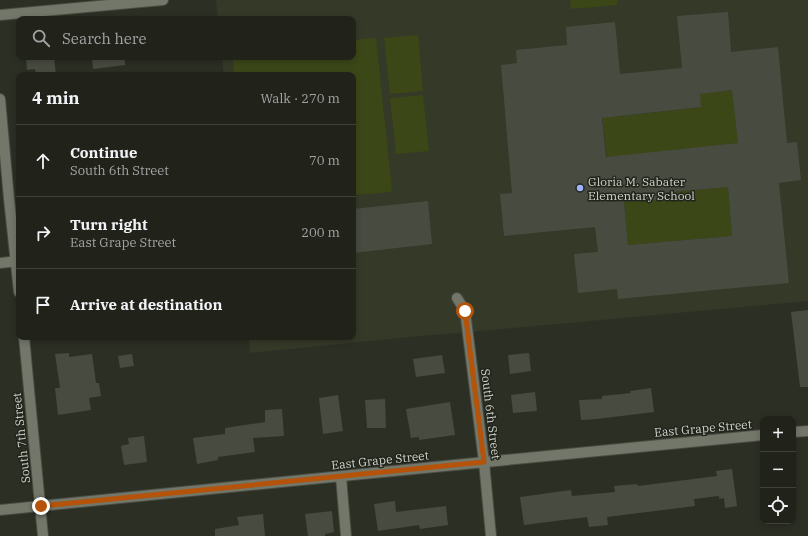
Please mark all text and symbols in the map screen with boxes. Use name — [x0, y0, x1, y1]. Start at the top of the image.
search box — [16, 16, 356, 60]
icon: search — [30, 27, 52, 49]
text: Search here — [62, 29, 147, 48]
text: 4 min — [32, 87, 80, 109]
text: Walk · 270 m — [261, 90, 340, 107]
text: Continue — [70, 143, 137, 162]
icon: ahead — [32, 150, 54, 172]
text: 70 m — [309, 152, 340, 169]
text: South 6th Street — [70, 162, 169, 179]
place label: Gloria M. Sabater Elementary School — [588, 174, 695, 203]
marker: Gloria M. Sabater Elementary School — [575, 183, 585, 193]
text: Turn right — [70, 215, 148, 234]
icon: right — [32, 222, 54, 244]
text: 200 m — [301, 224, 340, 241]
text: East Grape Street — [70, 234, 176, 251]
icon: arrive — [32, 294, 54, 316]
text: Arrive at destination — [70, 295, 222, 314]
route start — [456, 302, 474, 320]
street label: South 6th Street — [478, 368, 504, 460]
street label: South 7th Street — [9, 392, 33, 484]
street label: East Grape Street — [654, 416, 752, 440]
map controls — [760, 416, 796, 524]
button: + — [760, 416, 796, 452]
street label: East Grape Street — [331, 447, 429, 473]
button: − — [760, 452, 796, 488]
button: locate — [760, 488, 796, 524]
route end — [32, 497, 50, 515]

